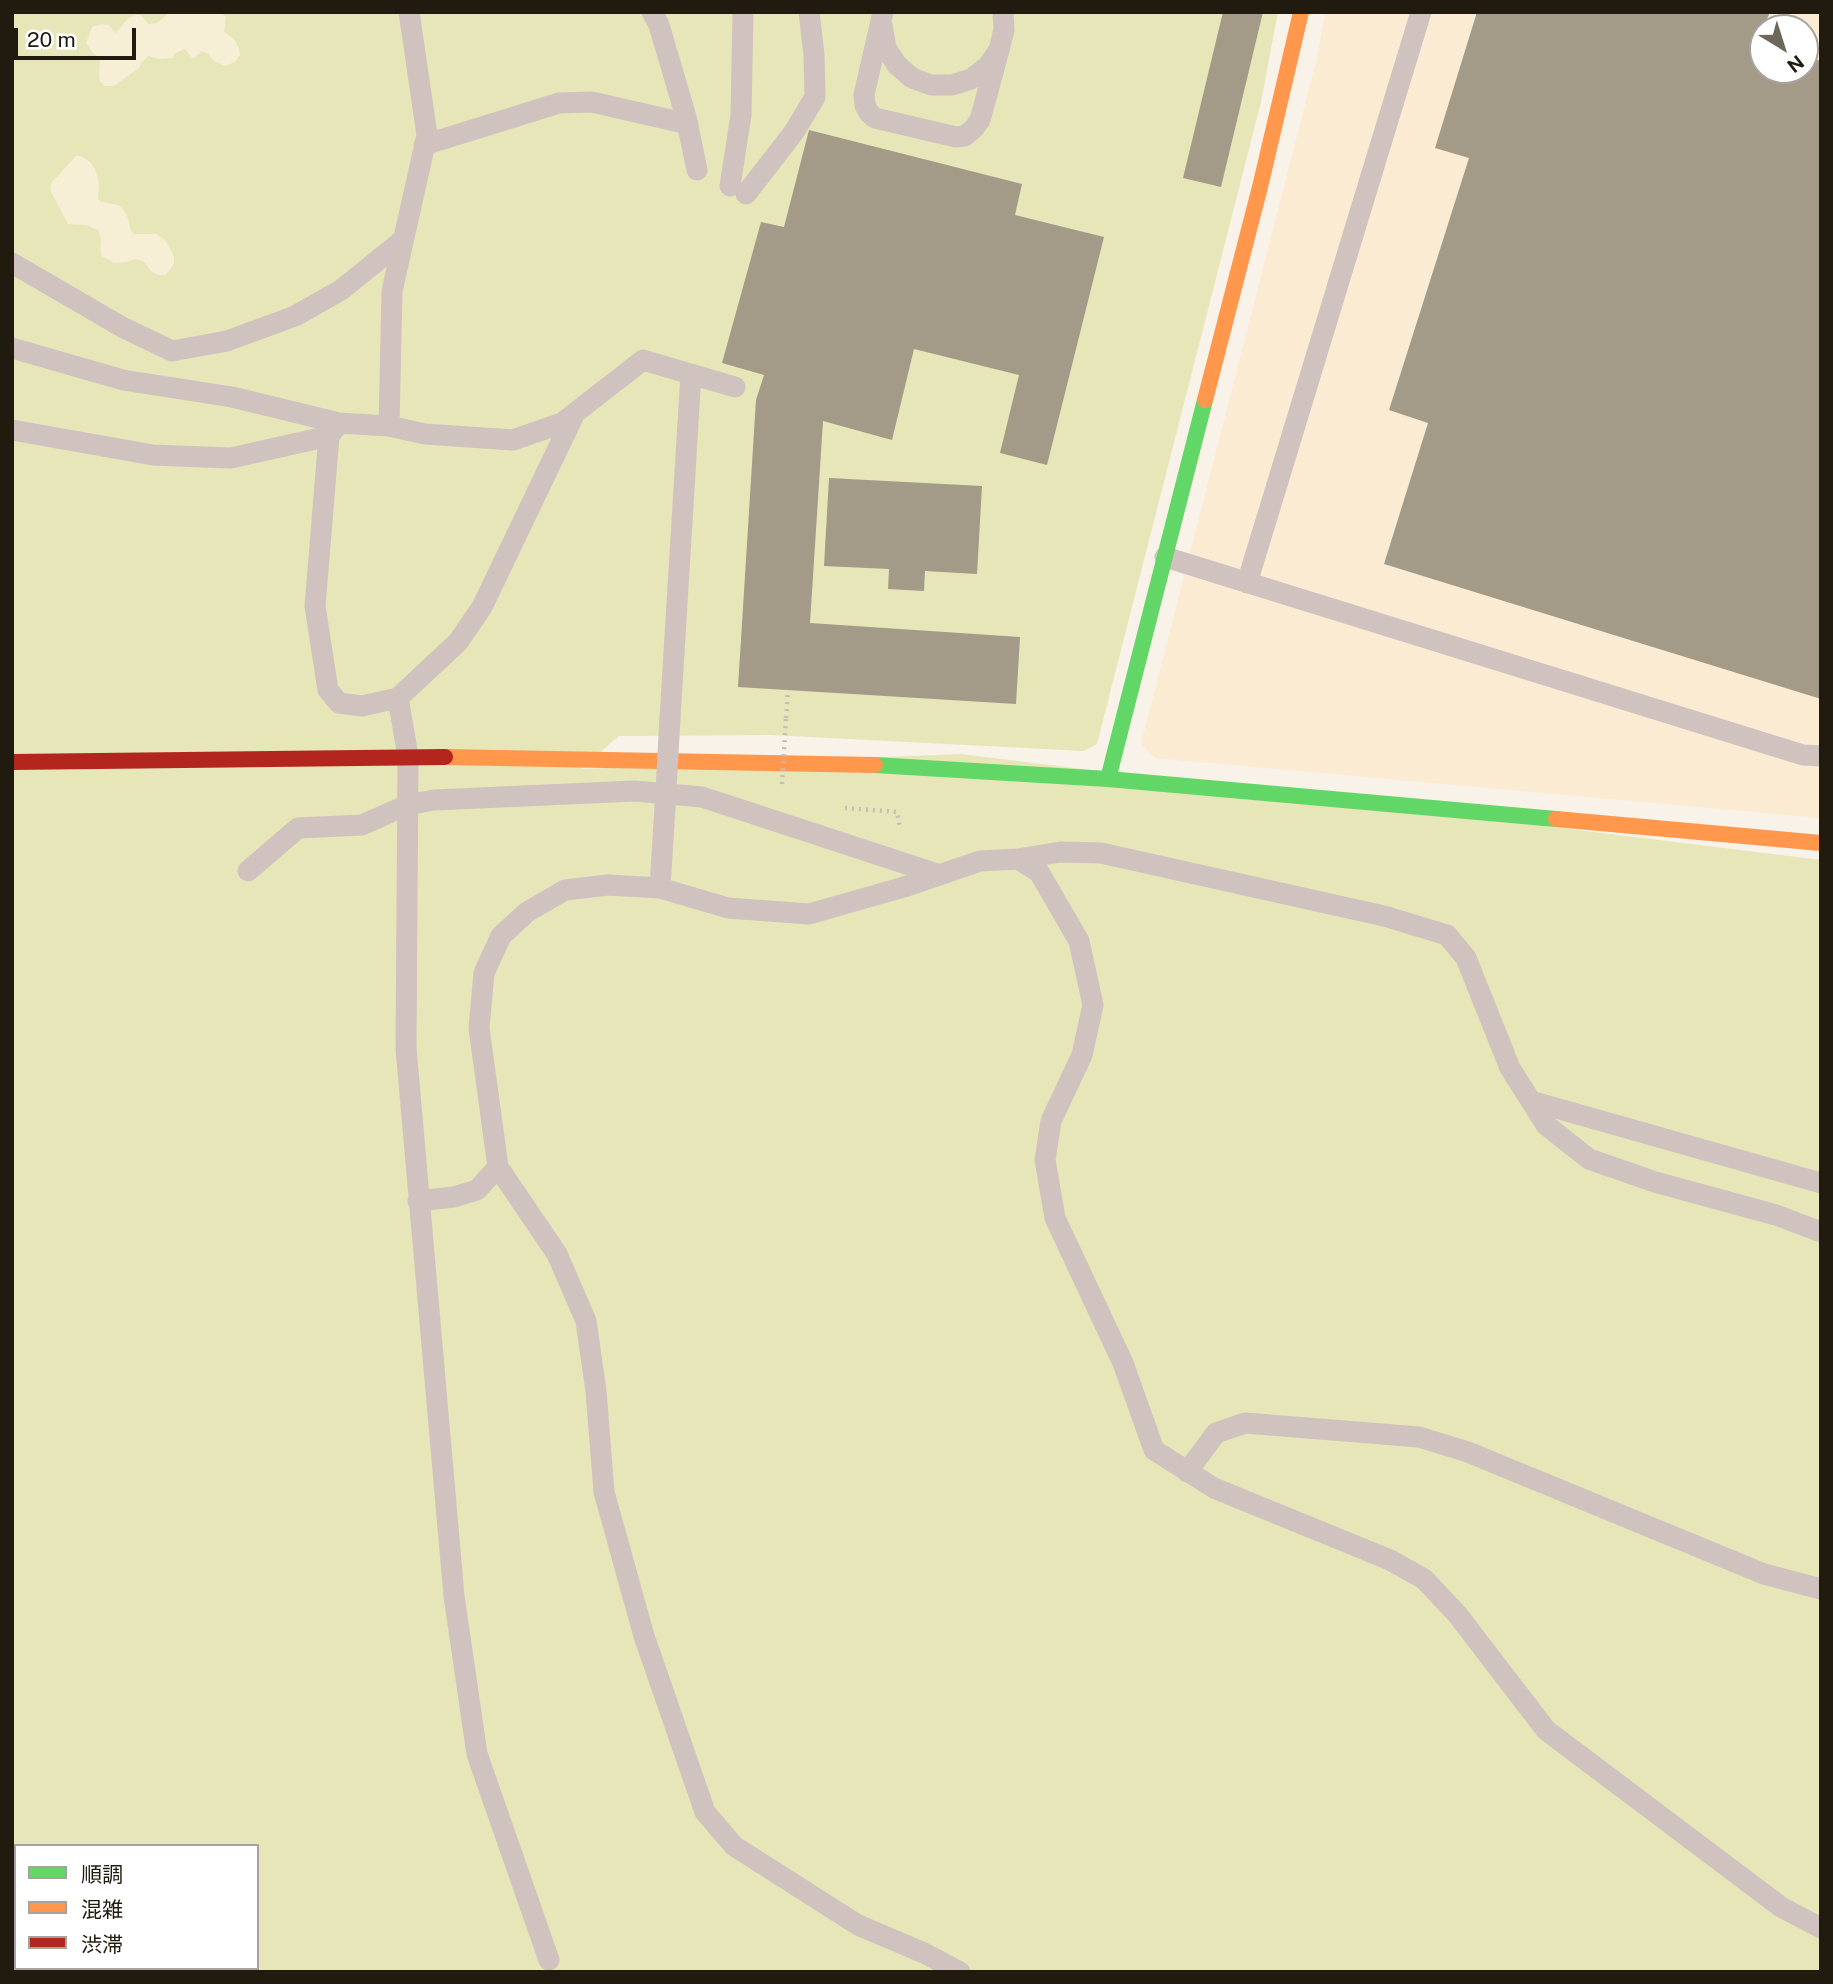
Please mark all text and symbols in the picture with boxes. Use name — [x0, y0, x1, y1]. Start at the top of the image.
scale bar — [18, 14, 140, 58]
north arrow — [1749, 14, 1819, 84]
text: 20 m — [27, 27, 76, 52]
text: N — [1783, 51, 1808, 77]
legend — [14, 1844, 259, 1970]
text: 順調 — [81, 1862, 123, 1887]
text: 混雑 — [81, 1897, 123, 1922]
text: 渋滞 — [81, 1932, 123, 1957]

